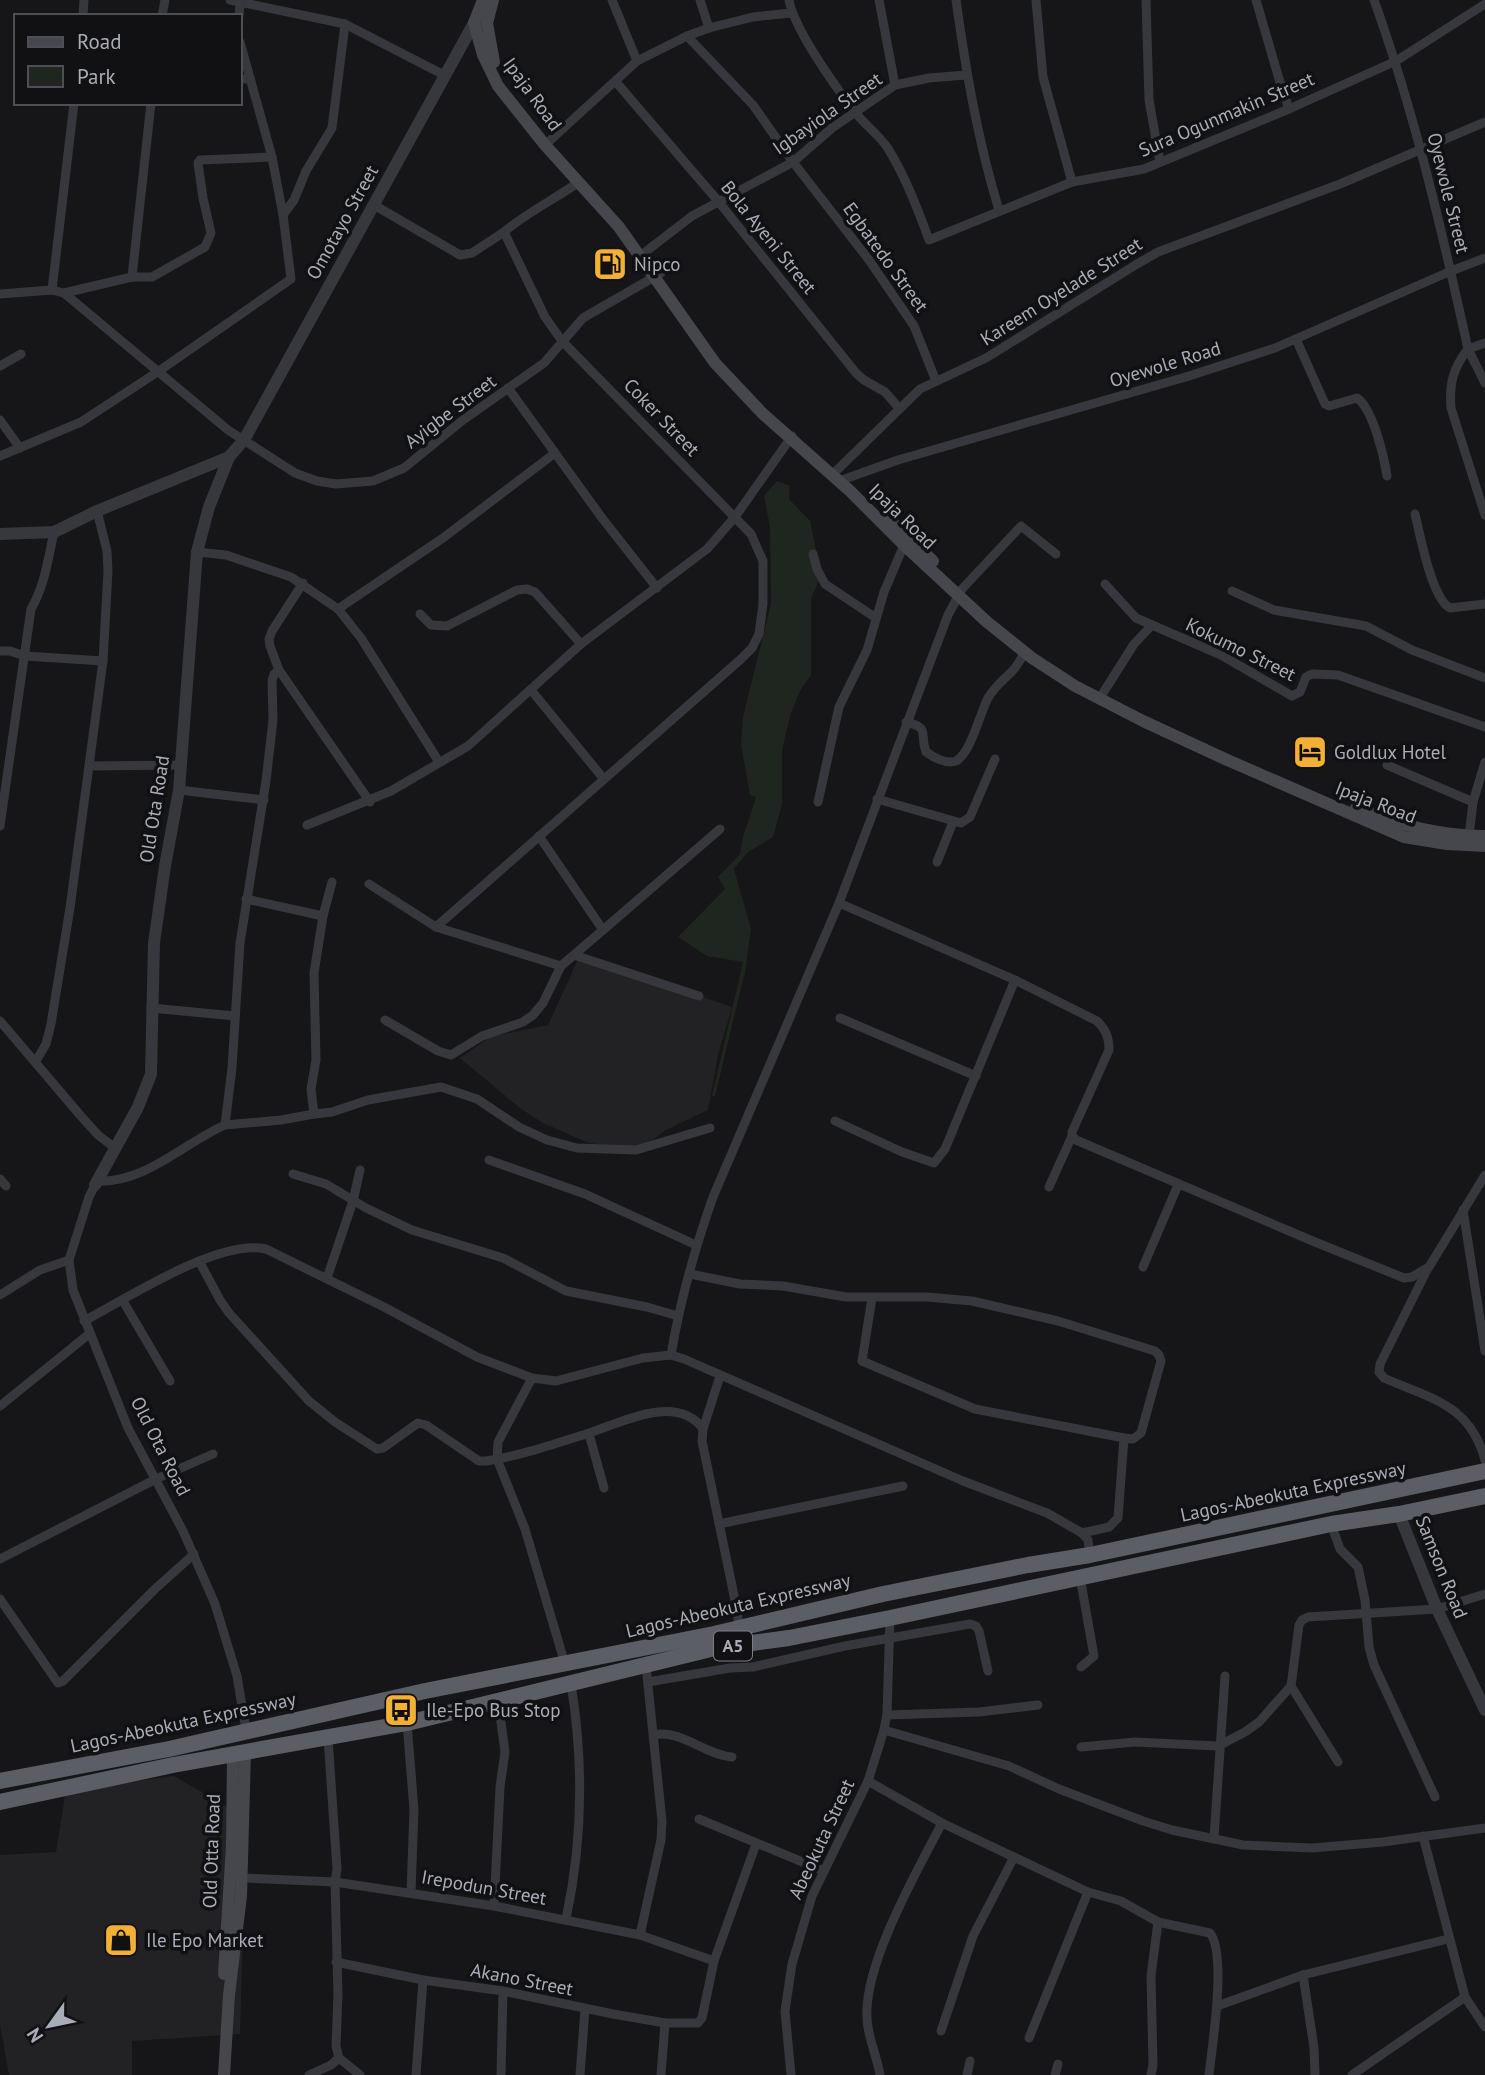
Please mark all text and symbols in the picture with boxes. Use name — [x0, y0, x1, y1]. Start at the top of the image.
legend — [14, 14, 242, 105]
text: Road — [77, 28, 121, 55]
street label: Ipaja Road — [498, 53, 568, 135]
text: Park — [77, 63, 116, 90]
street label: Igbayiola Street — [768, 66, 887, 160]
street label: Sura Ogunmakin Street — [1135, 66, 1318, 162]
street label: Oyewole Street — [1422, 130, 1476, 256]
street label: Omotayo Street — [301, 160, 384, 283]
street label: Bola Ayeni Street — [716, 176, 822, 299]
street label: Egbatedo Street — [838, 197, 934, 317]
street label: Kareem Oyelade Street — [976, 231, 1147, 350]
fuel station icon: Nipco — [591, 245, 629, 283]
place label: Nipco — [634, 252, 680, 276]
street label: Oyewole Road — [1106, 336, 1224, 392]
street label: Ayigbe Street — [400, 369, 501, 453]
street label: Coker Street — [619, 373, 705, 461]
street label: Ipaja Road — [864, 478, 942, 554]
street label: Kokumo Street — [1182, 612, 1300, 686]
hotel icon: Goldlux Hotel — [1291, 733, 1329, 771]
place label: Goldlux Hotel — [1334, 740, 1446, 764]
street label: Old Ota Road — [134, 754, 174, 864]
street label: Ipaja Road — [1332, 776, 1420, 828]
street label: Old Ota Road — [126, 1392, 196, 1500]
street label: Lagos-Abeokuta Expressway — [1178, 1455, 1408, 1527]
street label: Samson Road — [1410, 1512, 1474, 1622]
street label: Lagos-Abeokuta Expressway — [623, 1567, 853, 1643]
road number: A5 — [714, 1632, 752, 1660]
street label: Lagos-Abeokuta Expressway — [68, 1686, 298, 1758]
bus stop icon: Ile-Epo Bus Stop — [382, 1691, 420, 1729]
place label: Ile-Epo Bus Stop — [426, 1698, 560, 1722]
street label: Abeokuta Street — [783, 1775, 860, 1903]
street label: Old Otta Road — [197, 1793, 225, 1909]
street label: Irepodun Street — [420, 1864, 549, 1910]
shop icon: Ile Epo Market — [102, 1921, 140, 1959]
place label: Ile Epo Market — [146, 1928, 264, 1952]
street label: Akano Street — [469, 1957, 576, 2001]
north arrow — [14, 1991, 84, 2061]
text: N — [21, 2023, 48, 2047]

